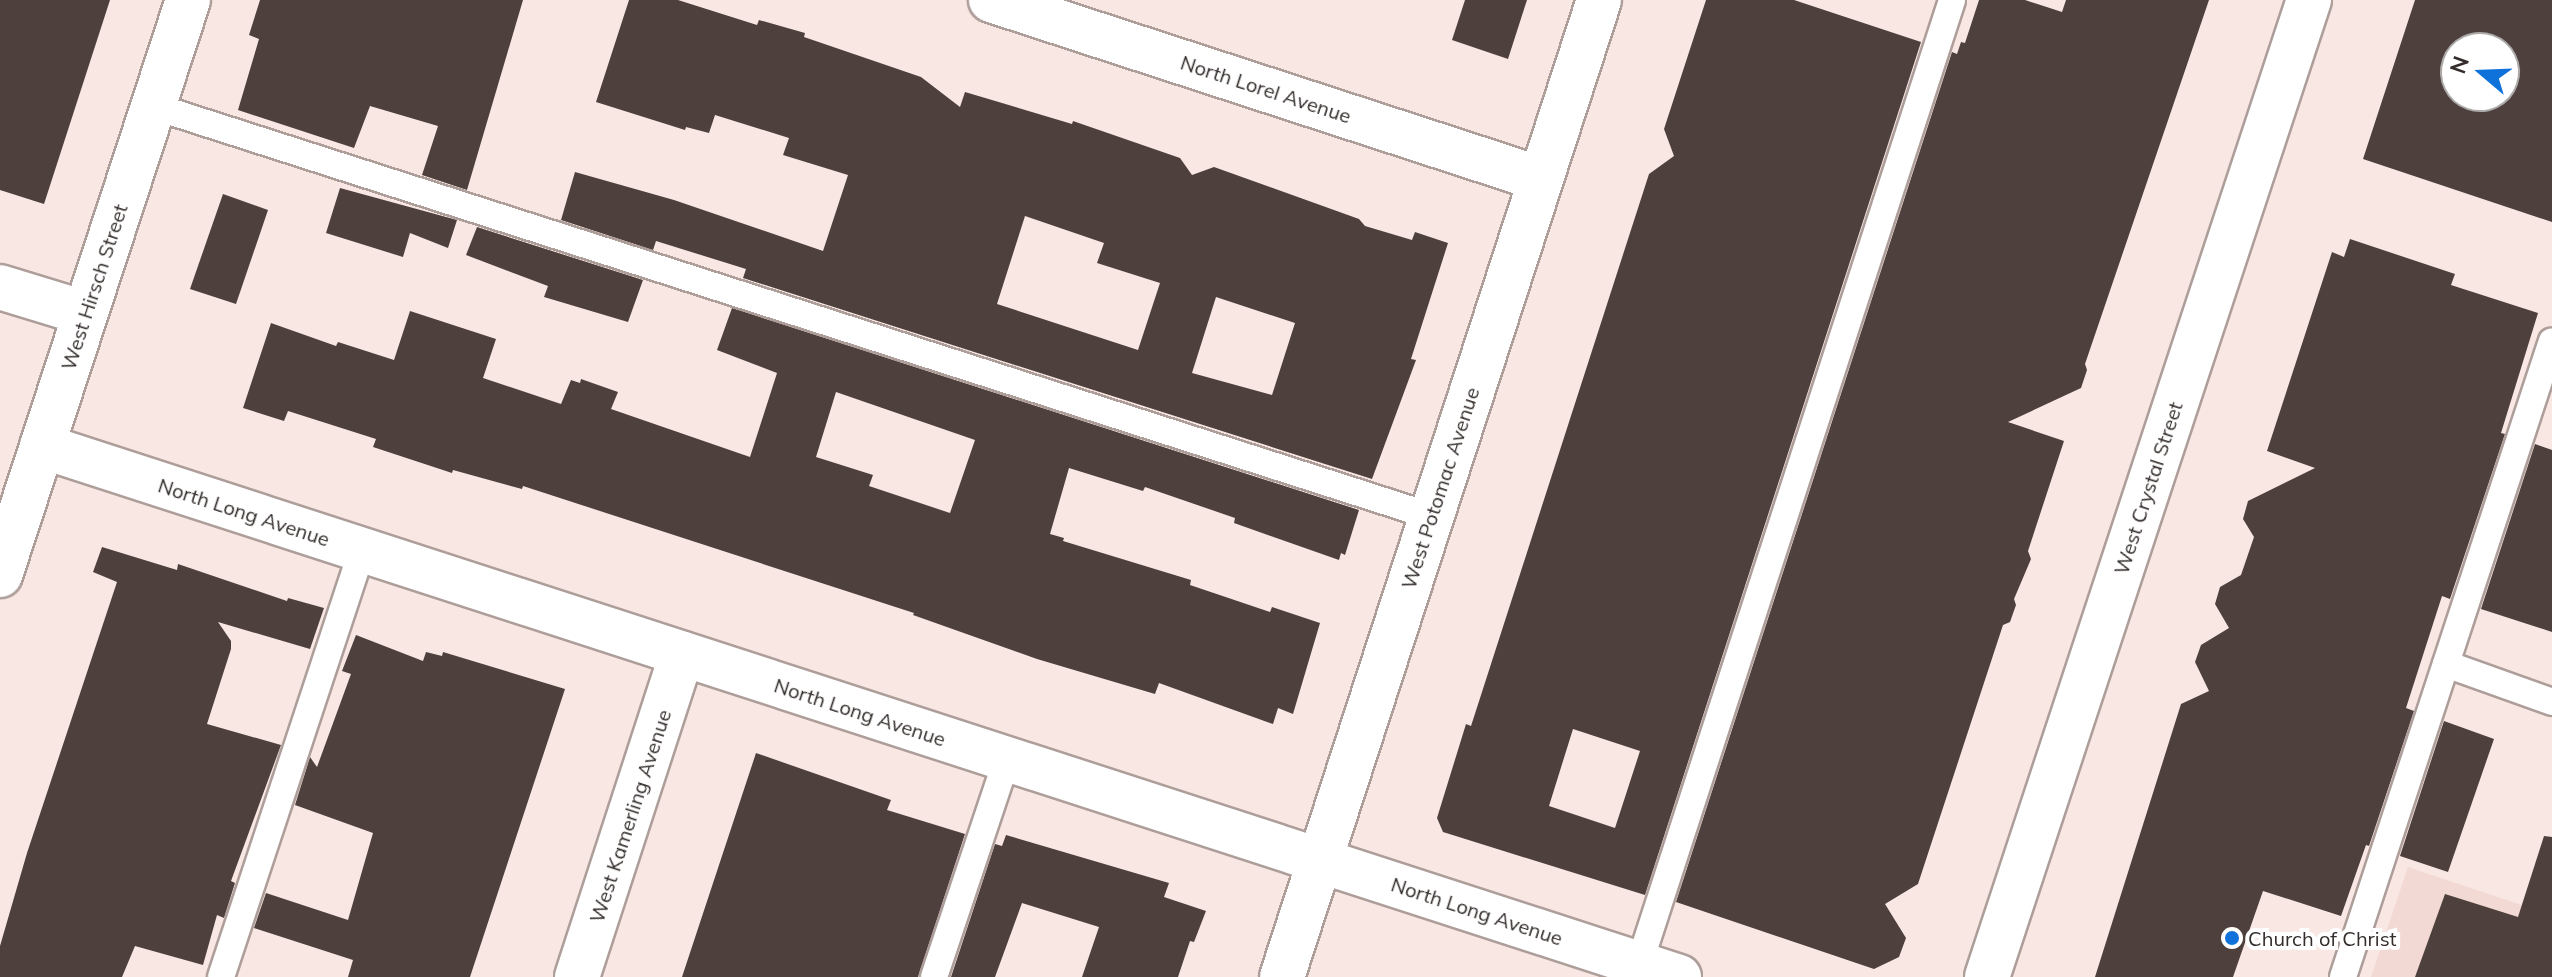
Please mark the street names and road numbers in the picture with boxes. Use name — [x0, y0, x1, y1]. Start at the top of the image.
street label: North Lorel Avenue — [1178, 50, 1354, 128]
street label: West Hirsch Street — [56, 201, 132, 373]
street label: West Potomac Avenue — [1396, 384, 1484, 592]
street label: West Crystal Street — [2109, 399, 2187, 577]
street label: North Long Avenue — [155, 473, 333, 551]
street label: North Long Avenue — [771, 673, 949, 751]
street label: West Kamerling Avenue — [584, 706, 676, 926]
street label: North Long Avenue — [1388, 872, 1566, 950]

